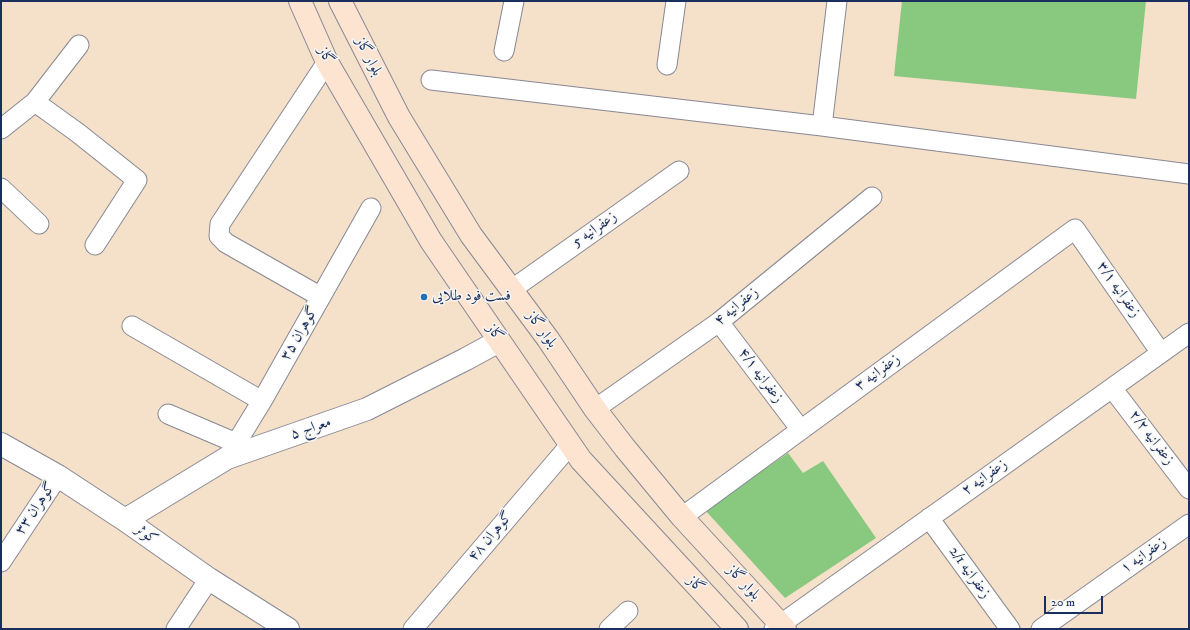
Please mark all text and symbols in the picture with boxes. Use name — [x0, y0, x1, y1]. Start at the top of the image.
street label: بلوار گاز — [351, 34, 385, 80]
street label: گاز — [313, 44, 337, 68]
street label: 5 زعفرانیه — [569, 208, 621, 252]
street label: زعفرانیه ۳/۱ — [1092, 258, 1144, 322]
street label: زعفرانیه ۴ — [711, 284, 763, 330]
place label: فست فود طلایی — [432, 288, 511, 306]
marker: فست فود طلایی — [419, 292, 429, 302]
street label: گوهران ۳۵ — [277, 304, 323, 364]
street label: بلوار گاز — [522, 308, 560, 352]
street label: گاز — [482, 321, 506, 345]
street label: زعفرانیه ۴/۱ — [733, 345, 787, 407]
street label: زعفرانیه ۳ — [852, 351, 904, 395]
street label: زعفرانیه ۲/۲ — [1124, 407, 1178, 469]
street label: معراج ۵ — [288, 414, 334, 444]
street label: زعفرانیه ۲ — [959, 456, 1011, 500]
street label: گوهران ۳۳ — [12, 479, 60, 539]
street label: گوهران ۴۸ — [465, 508, 517, 566]
street label: کوثر — [131, 521, 161, 549]
street label: زعفرانیه ۱ — [1118, 534, 1170, 578]
street label: زعفرانیه 2/1 — [944, 544, 994, 602]
street label: بلوار گاز — [722, 562, 764, 604]
street label: گاز — [682, 572, 708, 598]
scale bar — [1046, 588, 1105, 614]
text: 20 m — [1051, 595, 1075, 610]

